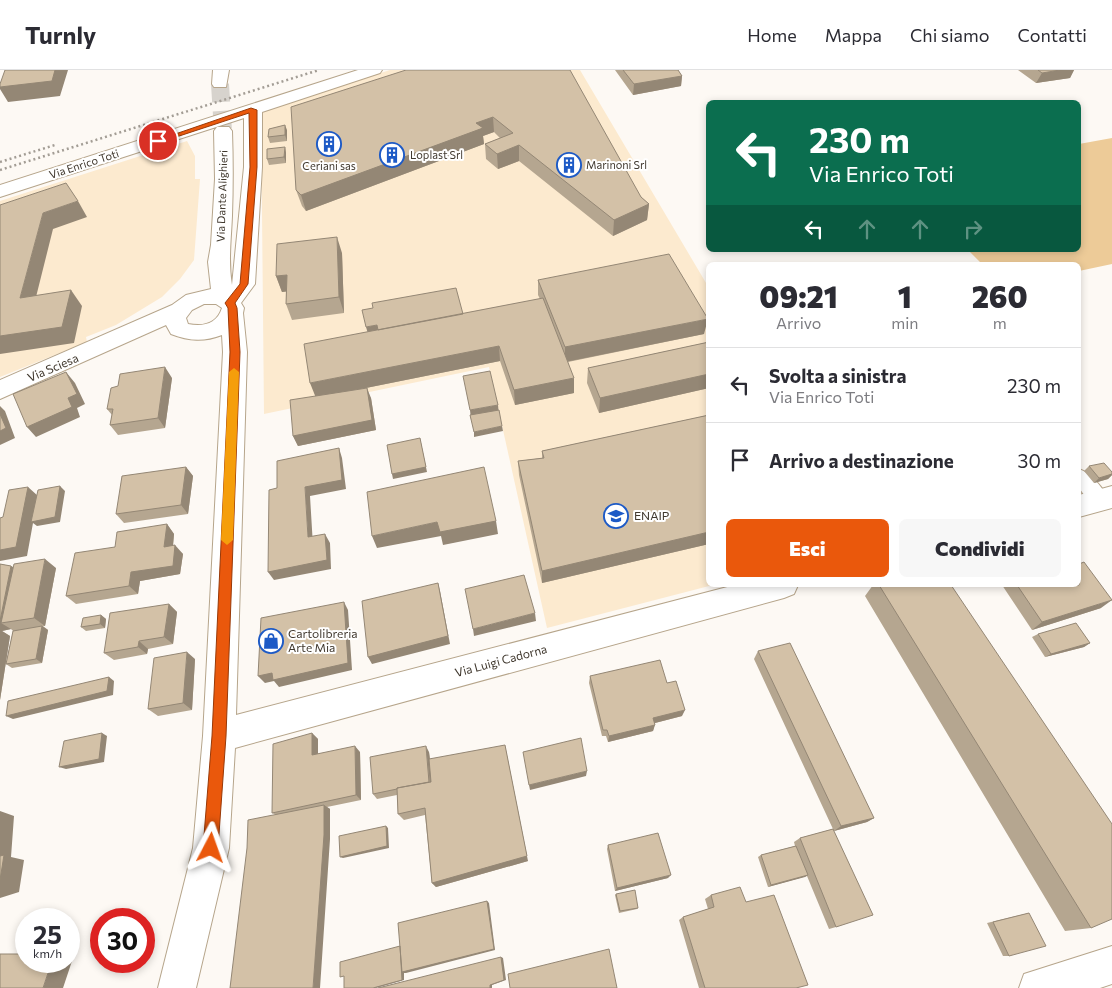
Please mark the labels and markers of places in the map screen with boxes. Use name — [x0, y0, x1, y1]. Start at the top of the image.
pin — [137, 120, 179, 162]
building icon: Ceriani sas — [316, 131, 342, 157]
building icon: Loplast Srl — [379, 142, 405, 168]
place label: Loplast Srl — [410, 148, 463, 161]
building icon: Marinoni Srl — [556, 152, 582, 178]
place label: Marinoni Srl — [586, 158, 647, 171]
place label: Ceriani sas — [302, 159, 356, 172]
school or university icon: ENAIP — [603, 503, 629, 529]
place label: ENAIP — [634, 508, 670, 522]
place label: Cartolibreria Arte Mia — [288, 626, 358, 654]
shop icon: Cartolibreria Arte Mia — [258, 628, 284, 654]

